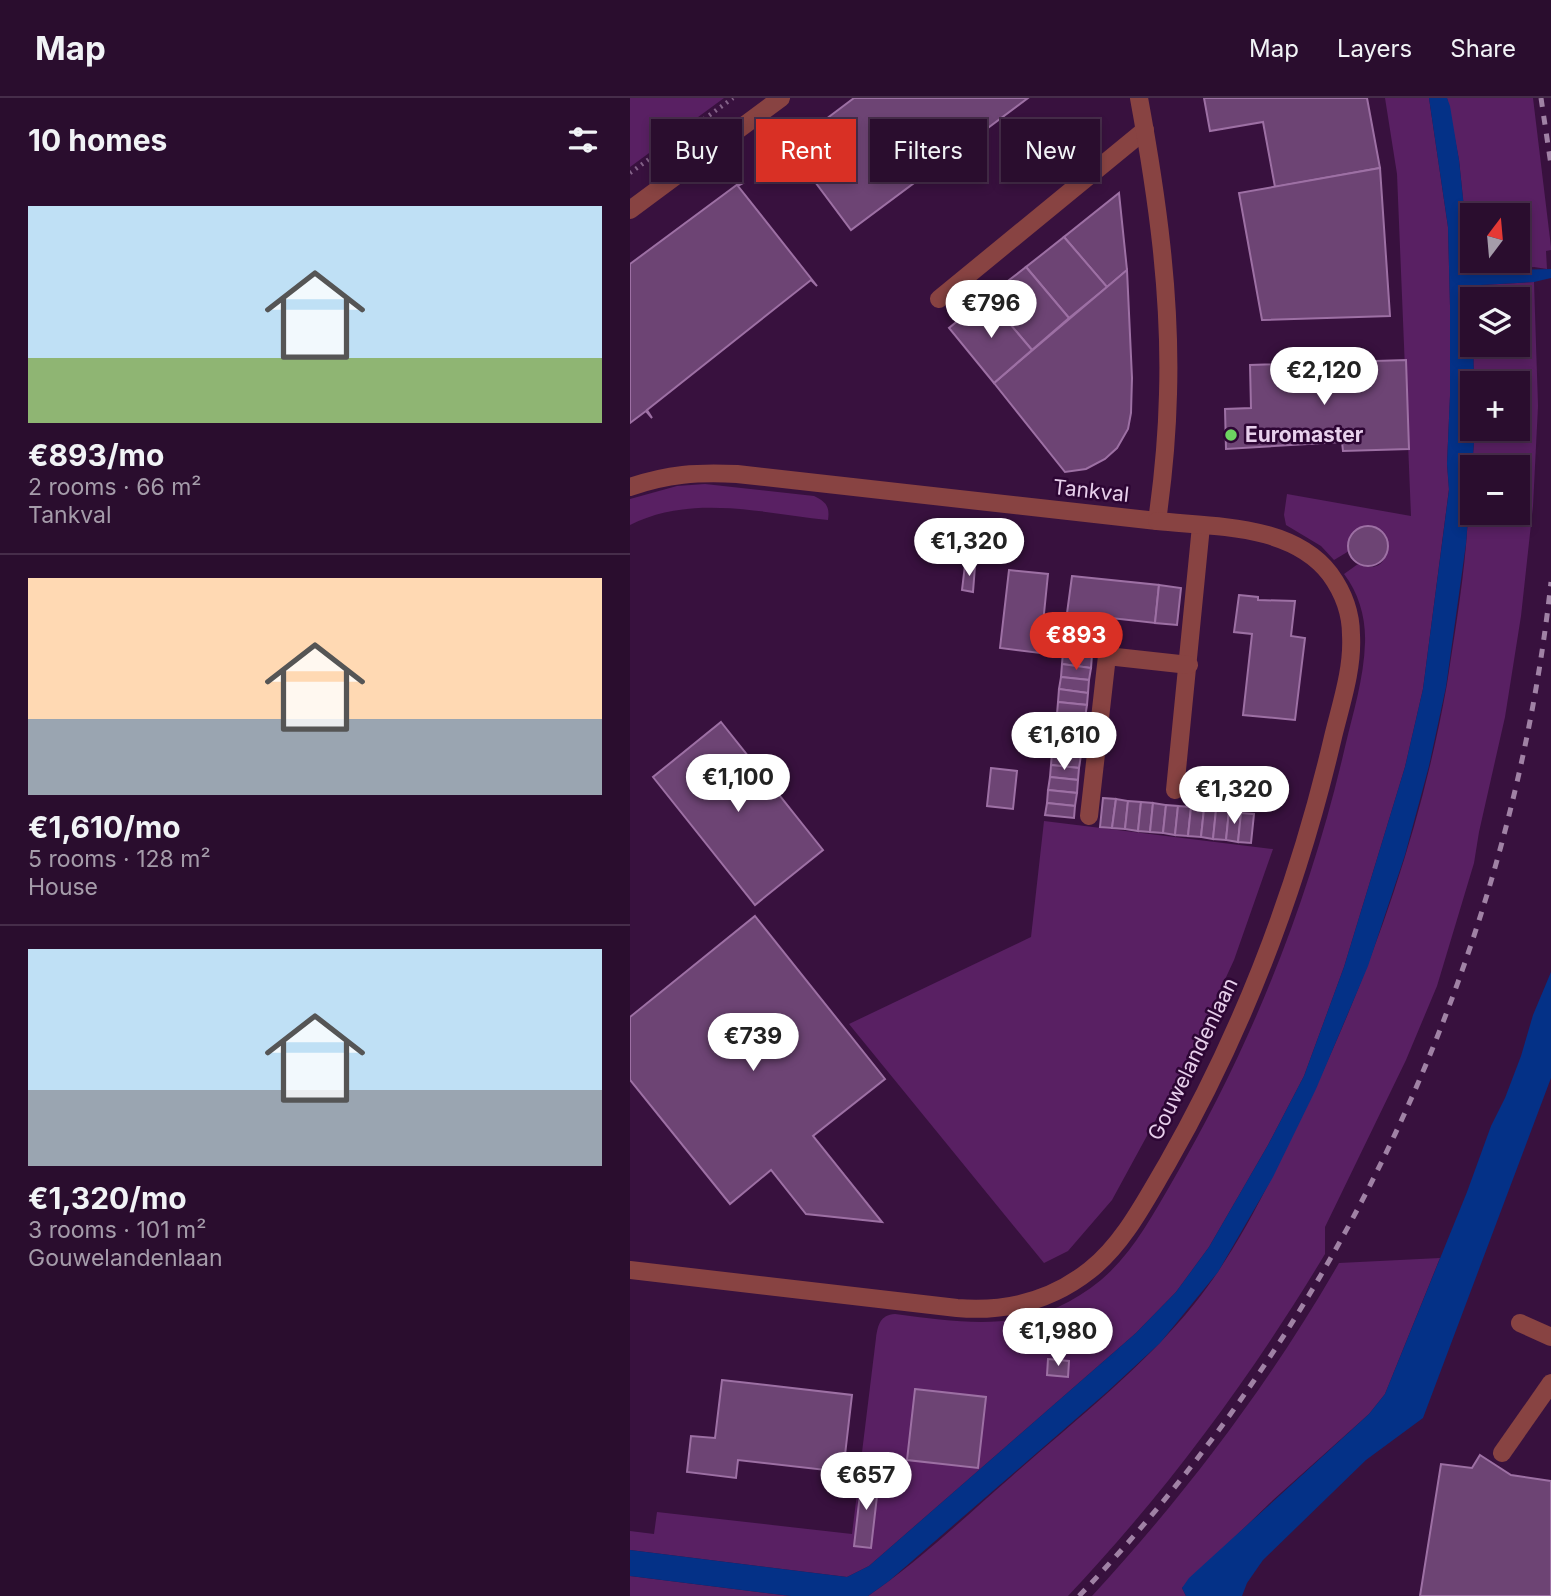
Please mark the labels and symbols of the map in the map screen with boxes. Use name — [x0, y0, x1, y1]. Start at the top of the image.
north arrow — [1460, 203, 1530, 273]
pin: €796 — [950, 280, 1032, 340]
pin: €2,120 — [1267, 348, 1381, 407]
place label: Euromaster — [1245, 422, 1364, 447]
marker: Euromaster — [1223, 427, 1239, 443]
street label: Tankval — [1052, 474, 1130, 507]
pin: €1,320 — [912, 518, 1026, 578]
pin: €893 — [1035, 612, 1117, 672]
pin: €1,610 — [1007, 712, 1121, 772]
pin: €1,100 — [681, 754, 795, 814]
pin: €1,320 — [1177, 766, 1291, 826]
street label: Gouwelandenlaan — [1142, 973, 1243, 1144]
pin: €739 — [712, 1014, 794, 1073]
pin: €1,980 — [1001, 1308, 1115, 1368]
pin: €657 — [825, 1452, 907, 1512]

